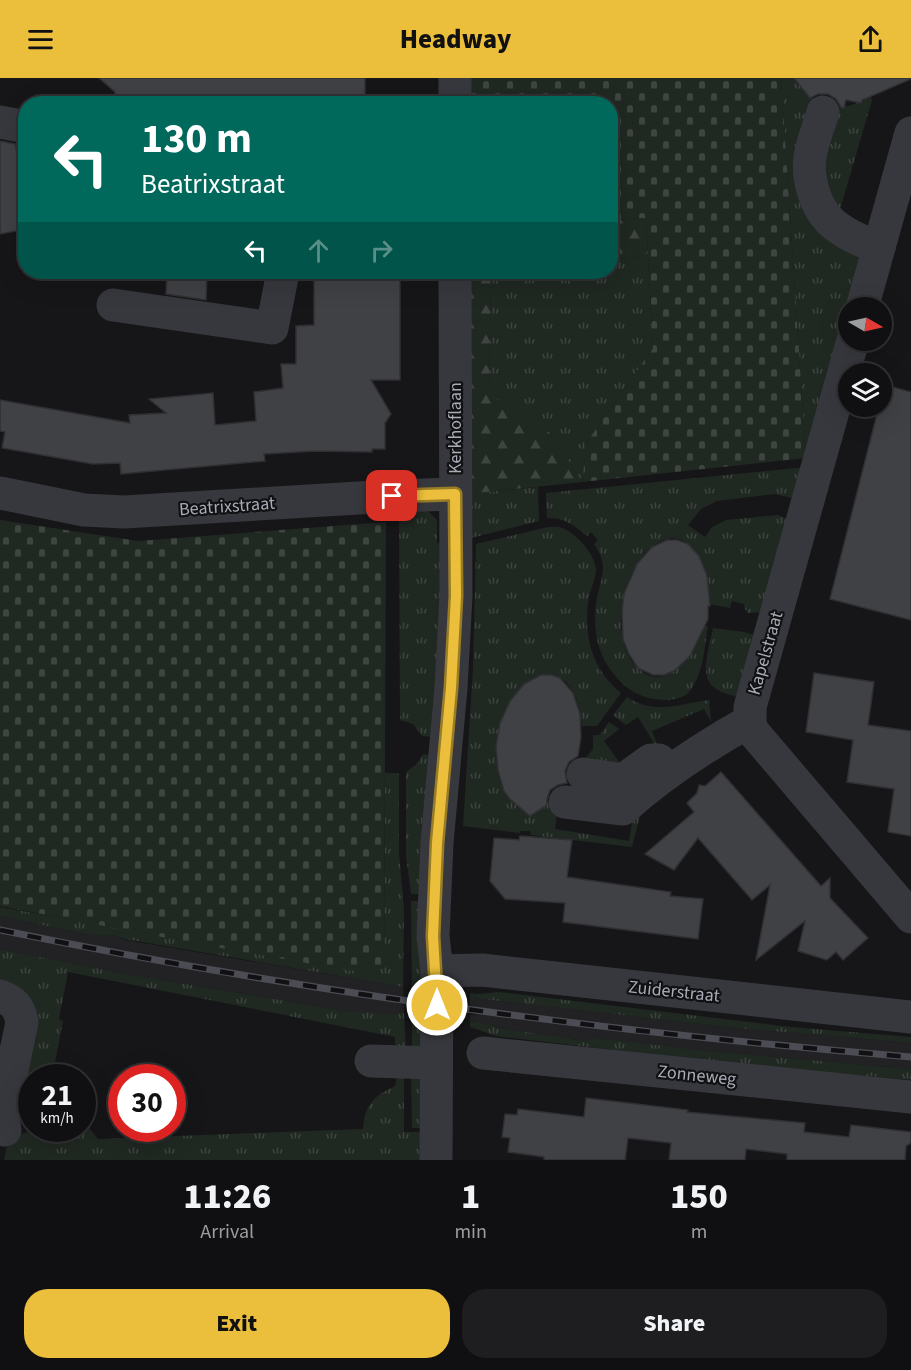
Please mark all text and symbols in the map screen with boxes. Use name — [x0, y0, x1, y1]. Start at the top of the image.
text: Headway — [400, 20, 511, 59]
icon: menu — [24, 23, 57, 56]
icon: share — [854, 23, 887, 56]
text: 130 m — [141, 109, 252, 169]
icon: left — [42, 120, 120, 198]
text: Beatrixstraat — [141, 165, 285, 204]
icon: left — [239, 234, 272, 267]
icon: ahead — [302, 234, 335, 267]
icon: right — [365, 234, 398, 267]
north arrow — [838, 297, 892, 351]
map controls — [838, 297, 892, 417]
button: layers — [838, 363, 892, 417]
street label: Kerkhoflaan — [443, 382, 468, 474]
pin — [366, 470, 417, 521]
icon: arrive — [375, 479, 408, 512]
street label: Beatrixstraat — [178, 491, 276, 522]
street label: Kapelstraat — [742, 608, 789, 698]
position arrow — [405, 973, 469, 1037]
street label: Zuiderstraat — [627, 974, 721, 1009]
street label: Zonneweg — [657, 1059, 737, 1092]
speed limit sign: 30 — [108, 1064, 186, 1142]
text: 21 — [41, 1074, 73, 1117]
text: km/h — [40, 1108, 74, 1129]
text: 11:26 — [183, 1171, 271, 1222]
text: 1 — [461, 1171, 480, 1222]
text: 150 — [670, 1171, 728, 1222]
text: Arrival — [200, 1218, 254, 1246]
text: min — [454, 1218, 487, 1246]
text: m — [691, 1218, 707, 1246]
button: Exit — [24, 1289, 450, 1358]
button: Share — [462, 1289, 887, 1358]

